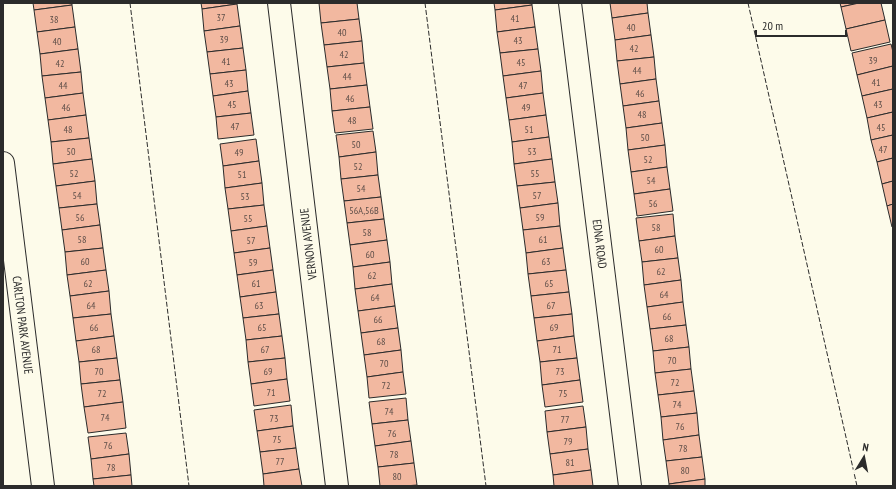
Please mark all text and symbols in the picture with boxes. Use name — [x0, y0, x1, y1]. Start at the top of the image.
house number: 37 — [217, 11, 226, 24]
house number: 41 — [511, 12, 520, 25]
scale bar — [756, 12, 846, 38]
house number: 38 — [50, 13, 59, 26]
text: 20 m — [762, 18, 783, 33]
house number: 40 — [627, 21, 636, 34]
house number: 40 — [338, 26, 347, 39]
house number: 39 — [220, 33, 229, 46]
house number: 43 — [514, 34, 523, 47]
house number: 40 — [53, 35, 62, 48]
house number: 42 — [630, 42, 639, 55]
house number: 42 — [340, 48, 349, 61]
house number: 39 — [869, 54, 878, 67]
house number: 41 — [222, 55, 231, 68]
house number: 45 — [517, 56, 526, 69]
house number: 42 — [56, 57, 65, 70]
house number: 44 — [633, 64, 642, 77]
house number: 44 — [343, 70, 352, 83]
house number: 41 — [872, 76, 881, 89]
house number: 43 — [225, 77, 234, 90]
house number: 44 — [59, 79, 68, 92]
house number: 47 — [519, 79, 528, 92]
house number: 46 — [636, 87, 645, 100]
house number: 46 — [346, 92, 355, 105]
house number: 45 — [228, 98, 237, 111]
house number: 43 — [874, 98, 883, 111]
house number: 46 — [62, 101, 71, 114]
house number: 49 — [522, 101, 531, 114]
house number: 48 — [638, 108, 647, 121]
house number: 48 — [348, 114, 357, 127]
house number: 47 — [231, 120, 240, 133]
house number: 45 — [877, 121, 886, 134]
house number: 48 — [64, 123, 73, 136]
house number: 51 — [525, 123, 534, 136]
house number: 50 — [641, 131, 650, 144]
house number: 50 — [352, 138, 361, 151]
house number: 47 — [879, 143, 888, 156]
house number: 50 — [67, 145, 76, 158]
house number: 53 — [528, 145, 537, 158]
house number: 49 — [235, 146, 244, 159]
house number: 52 — [644, 153, 653, 166]
house number: 52 — [354, 160, 363, 173]
house number: 52 — [70, 167, 79, 180]
house number: 55 — [531, 167, 540, 180]
house number: 51 — [238, 168, 247, 181]
house number: 54 — [647, 174, 656, 187]
house number: 54 — [357, 182, 366, 195]
house number: 54 — [73, 189, 82, 202]
house number: 57 — [533, 189, 542, 202]
house number: 53 — [241, 190, 250, 203]
house number: 56 — [649, 197, 658, 210]
house number: 56A,56B — [349, 204, 379, 217]
street label: VERNON AVENUE — [296, 207, 320, 282]
house number: 56 — [76, 211, 85, 224]
house number: 59 — [536, 211, 545, 224]
house number: 55 — [244, 212, 253, 225]
street label: EDNA ROAD — [590, 219, 610, 269]
house number: 58 — [652, 221, 661, 234]
house number: 58 — [363, 226, 372, 239]
house number: 58 — [78, 233, 87, 246]
house number: 61 — [539, 233, 548, 246]
house number: 57 — [247, 234, 256, 247]
house number: 60 — [655, 243, 664, 256]
house number: 60 — [366, 248, 375, 261]
house number: 60 — [81, 255, 90, 268]
house number: 63 — [542, 255, 551, 268]
house number: 59 — [249, 256, 258, 269]
house number: 62 — [657, 265, 666, 278]
house number: 62 — [368, 269, 377, 282]
street label: CARLTON PARK AVENUE — [10, 275, 36, 375]
house number: 62 — [84, 277, 93, 290]
house number: 61 — [252, 277, 261, 290]
house number: 65 — [545, 277, 554, 290]
house number: 64 — [660, 288, 669, 301]
house number: 64 — [371, 291, 380, 304]
house number: 64 — [87, 299, 96, 312]
house number: 63 — [255, 299, 264, 312]
house number: 67 — [547, 299, 556, 312]
house number: 66 — [663, 310, 672, 323]
house number: 66 — [374, 313, 383, 326]
house number: 66 — [90, 321, 99, 334]
house number: 65 — [258, 321, 267, 334]
house number: 69 — [550, 321, 559, 334]
house number: 68 — [665, 332, 674, 345]
house number: 68 — [377, 335, 386, 348]
house number: 68 — [92, 343, 101, 356]
house number: 67 — [261, 343, 270, 356]
house number: 71 — [553, 343, 562, 356]
house number: 70 — [668, 354, 677, 367]
house number: 70 — [380, 357, 389, 370]
house number: 70 — [95, 365, 104, 378]
house number: 69 — [264, 365, 273, 378]
house number: 73 — [556, 365, 565, 378]
house number: 72 — [671, 376, 680, 389]
house number: 72 — [382, 379, 391, 392]
house number: 71 — [267, 386, 276, 399]
house number: 72 — [98, 387, 107, 400]
house number: 75 — [559, 387, 568, 400]
house number: 74 — [673, 398, 682, 411]
house number: 74 — [385, 405, 394, 418]
house number: 74 — [101, 411, 110, 424]
house number: 73 — [270, 412, 279, 425]
house number: 77 — [561, 413, 570, 426]
house number: 76 — [676, 420, 685, 433]
house number: 76 — [388, 427, 397, 440]
house number: 75 — [273, 433, 282, 446]
house number: 79 — [564, 435, 573, 448]
north arrow — [844, 437, 884, 477]
house number: 76 — [104, 439, 113, 452]
text: N — [862, 440, 870, 455]
house number: 78 — [679, 442, 688, 455]
house number: 78 — [390, 448, 399, 461]
house number: 77 — [276, 455, 285, 468]
house number: 81 — [566, 456, 575, 469]
house number: 78 — [107, 461, 116, 474]
house number: 80 — [681, 464, 690, 477]
house number: 80 — [393, 470, 402, 483]

